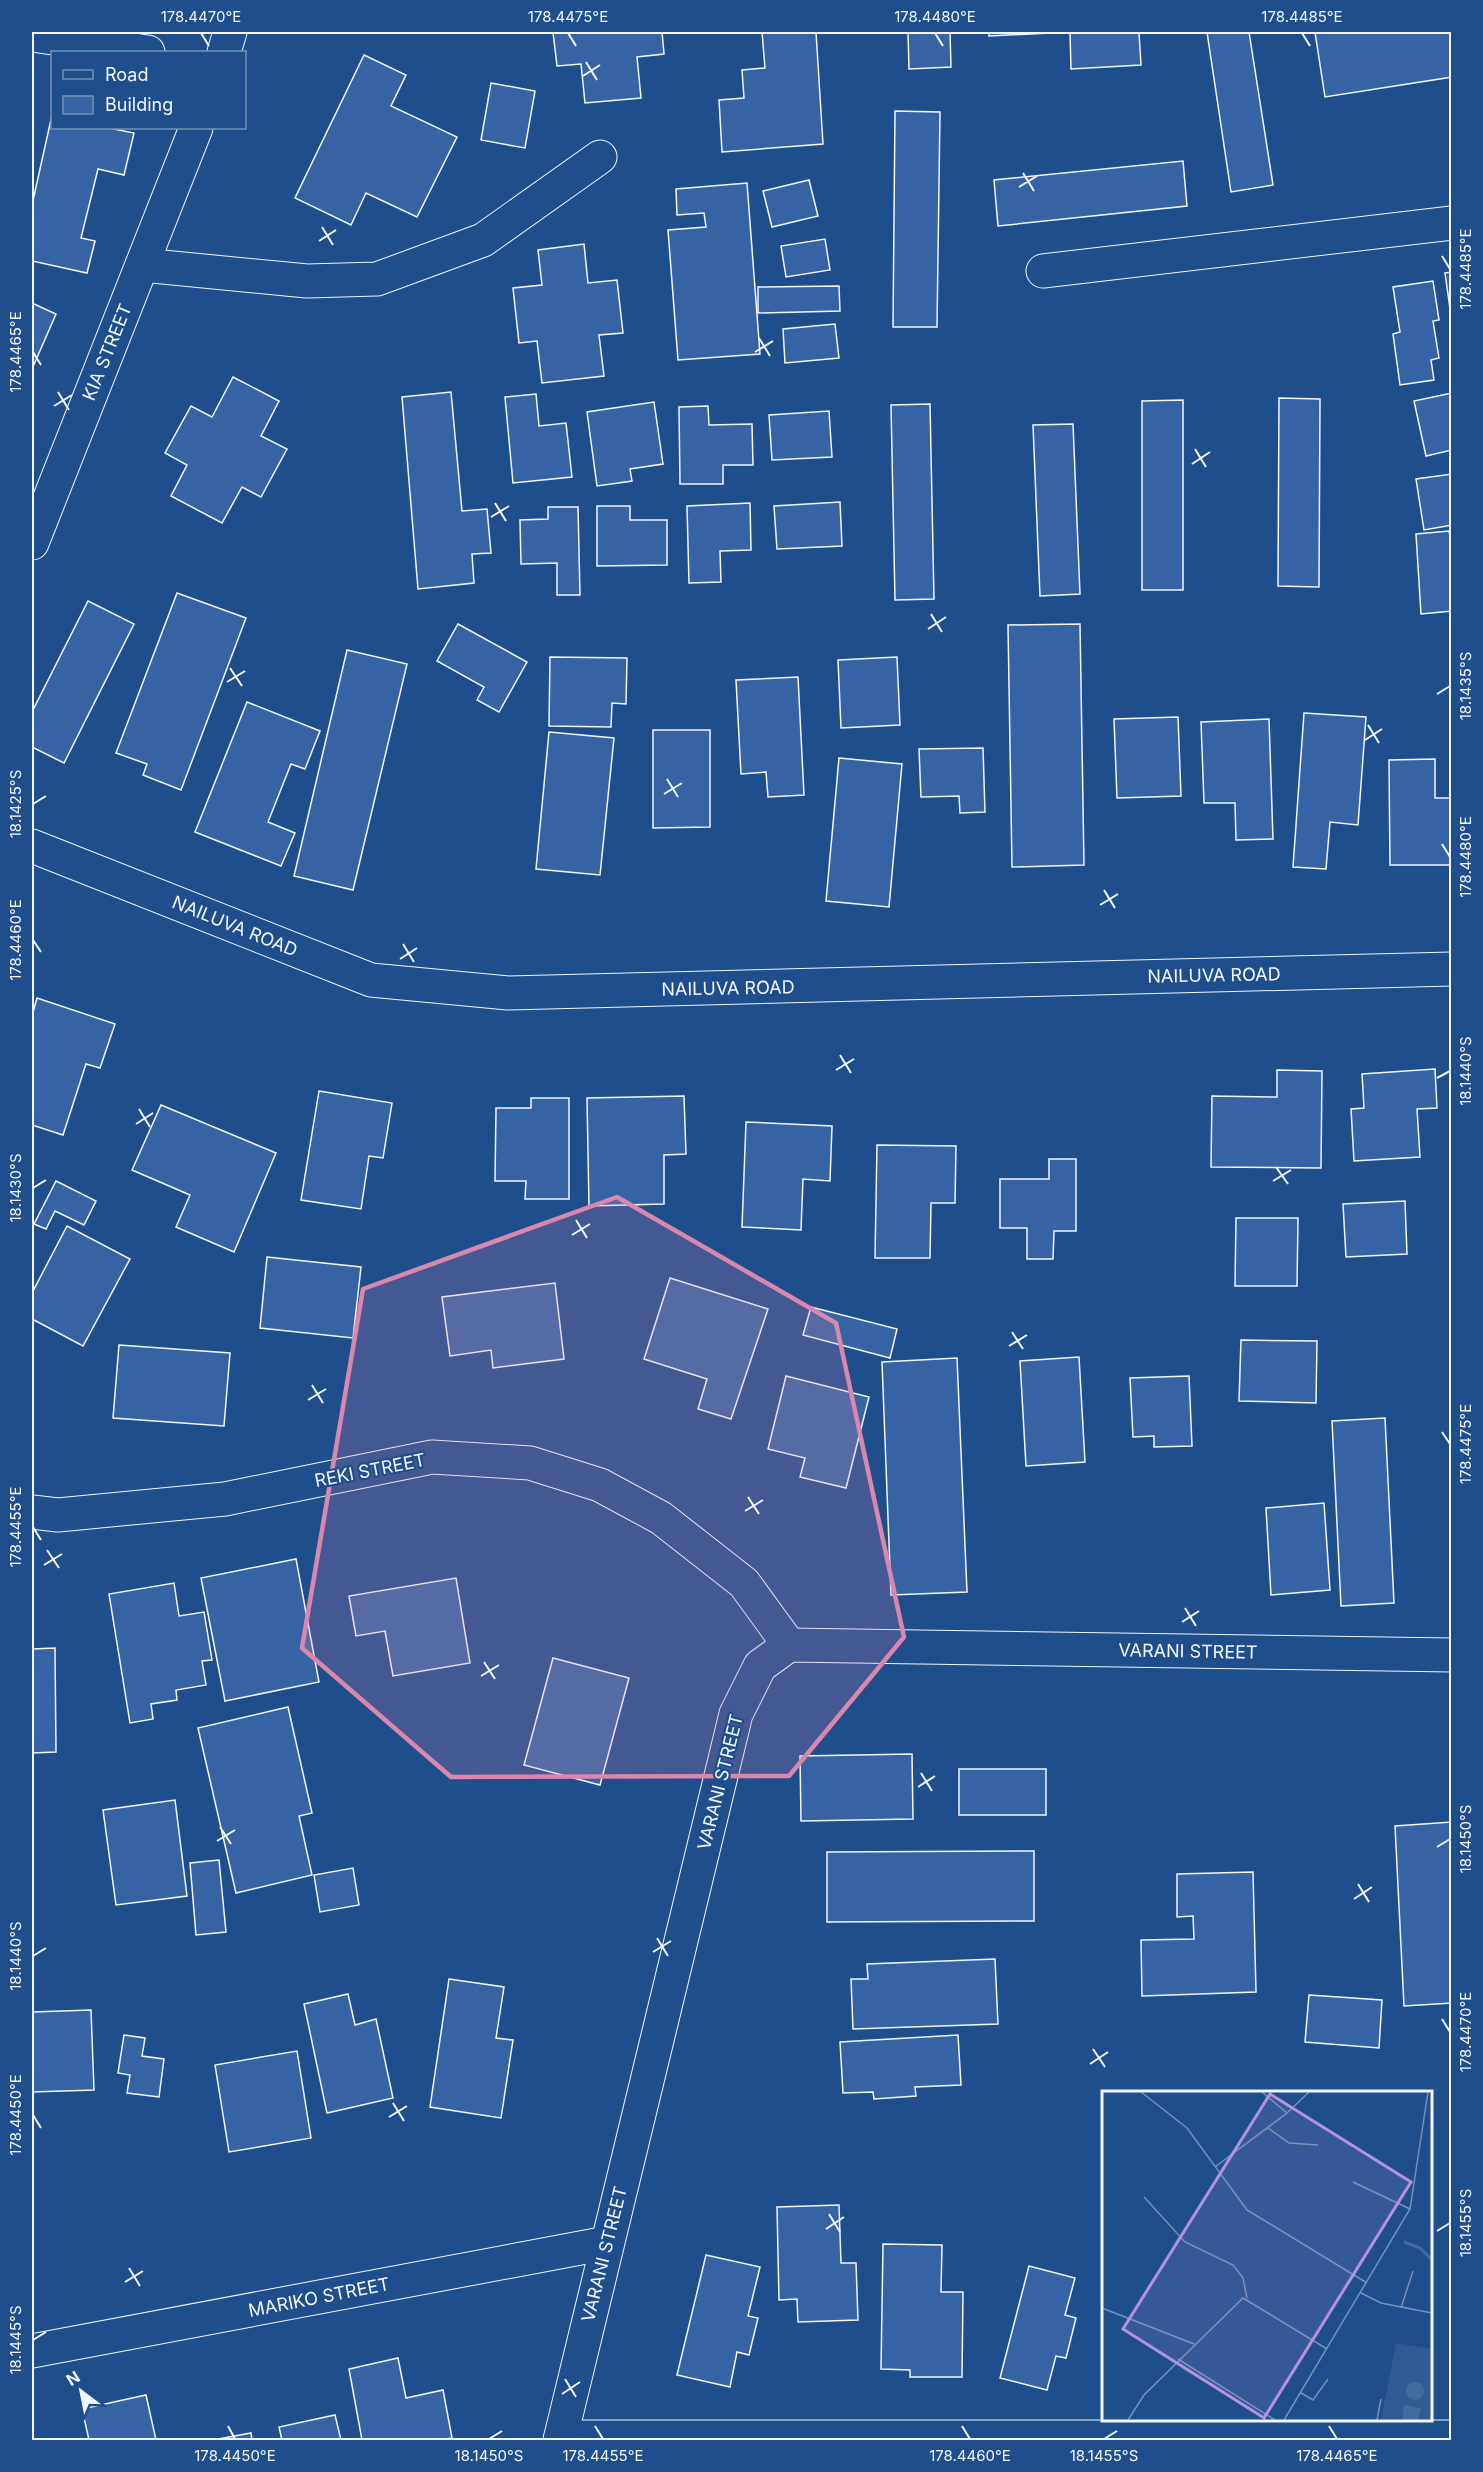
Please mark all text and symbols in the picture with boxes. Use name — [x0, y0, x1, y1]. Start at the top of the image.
text: 178.4470°E — [161, 7, 241, 26]
text: 178.4475°E — [528, 7, 608, 26]
text: 178.4480°E — [894, 7, 976, 26]
text: 178.4485°E — [1261, 7, 1343, 26]
legend — [51, 51, 246, 129]
text: Road — [105, 64, 148, 85]
text: Building — [105, 94, 173, 115]
text: 178.4485°E — [1456, 228, 1475, 310]
street label: KIA STREET — [78, 301, 136, 403]
text: 178.4465°E — [6, 311, 25, 393]
text: 18.1435°S — [1456, 652, 1475, 720]
text: 18.1425°S — [6, 770, 25, 838]
text: 178.4480°E — [1456, 816, 1475, 898]
street label: NAILUVA ROAD — [169, 891, 301, 961]
text: 178.4460°E — [6, 899, 25, 981]
street label: NAILUVA ROAD — [1147, 963, 1281, 987]
street label: NAILUVA ROAD — [661, 976, 795, 1000]
text: 18.1440°S — [1456, 1036, 1475, 1106]
text: 18.1430°S — [6, 1153, 25, 1223]
text: 178.4475°E — [1456, 1404, 1475, 1484]
street label: REKI STREET — [313, 1449, 427, 1491]
text: 178.4455°E — [6, 1486, 25, 1568]
street label: VARANI STREET — [1118, 1639, 1258, 1663]
street label: VARANI STREET — [693, 1712, 747, 1852]
text: 18.1450°S — [1456, 1805, 1475, 1873]
text: 18.1440°S — [6, 1921, 25, 1991]
text: 178.4470°E — [1456, 1992, 1475, 2072]
text: 178.4450°E — [6, 2074, 25, 2156]
inset map — [1102, 2091, 1432, 2421]
street label: VARANI STREET — [577, 2184, 631, 2324]
text: 18.1455°S — [1456, 2189, 1475, 2257]
street label: MARIKO STREET — [247, 2273, 391, 2321]
text: 18.1445°S — [6, 2305, 25, 2375]
north arrow — [51, 2361, 111, 2421]
text: N — [63, 2367, 84, 2390]
text: 178.4450°E — [194, 2446, 276, 2465]
text: 18.1450°S — [455, 2446, 523, 2465]
text: 178.4455°E — [562, 2446, 644, 2465]
text: 178.4460°E — [929, 2446, 1011, 2465]
text: 18.1455°S — [1070, 2446, 1138, 2465]
text: 178.4465°E — [1296, 2446, 1378, 2465]

